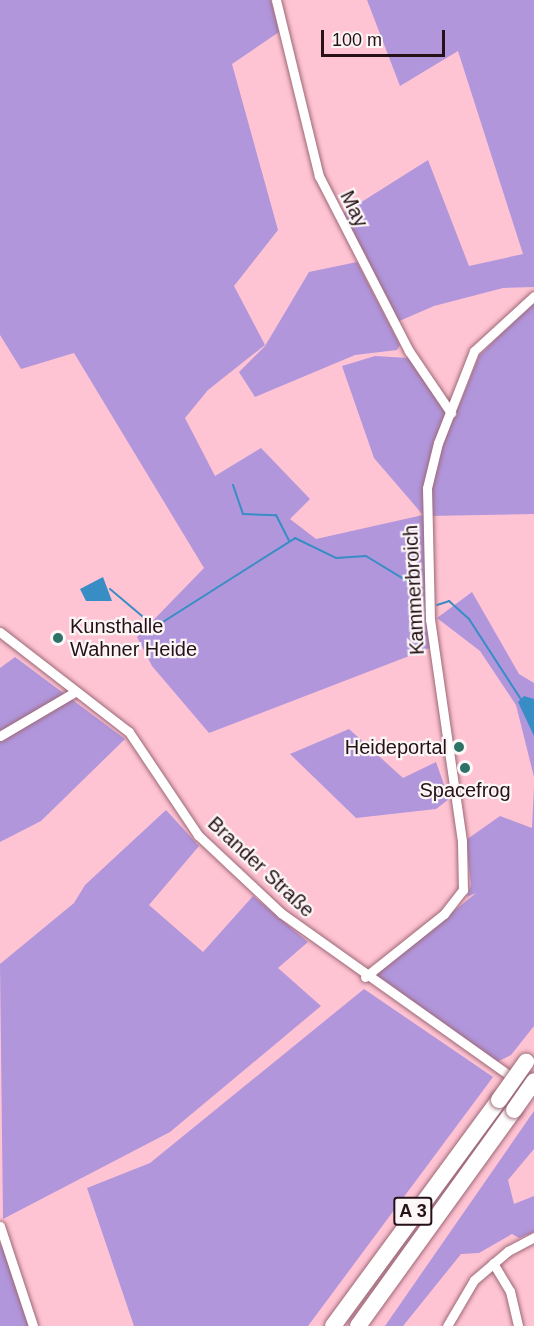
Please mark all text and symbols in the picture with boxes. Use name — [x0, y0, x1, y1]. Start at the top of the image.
scale bar — [324, 18, 448, 56]
text: 100 m — [332, 30, 382, 50]
street label: May — [335, 187, 373, 231]
street label: Kammerbroich — [399, 524, 429, 656]
place label: Kunsthalle Wahner Heide — [70, 614, 197, 661]
marker: Kunsthalle Wahner Heide — [51, 631, 65, 645]
place label: Heideportal — [345, 735, 447, 759]
marker: Heideportal — [452, 740, 466, 754]
marker: Spacefrog — [458, 761, 472, 775]
place label: Spacefrog — [419, 778, 511, 802]
street label: Brander Straße — [203, 812, 319, 922]
road number: A 3 — [392, 1196, 434, 1226]

